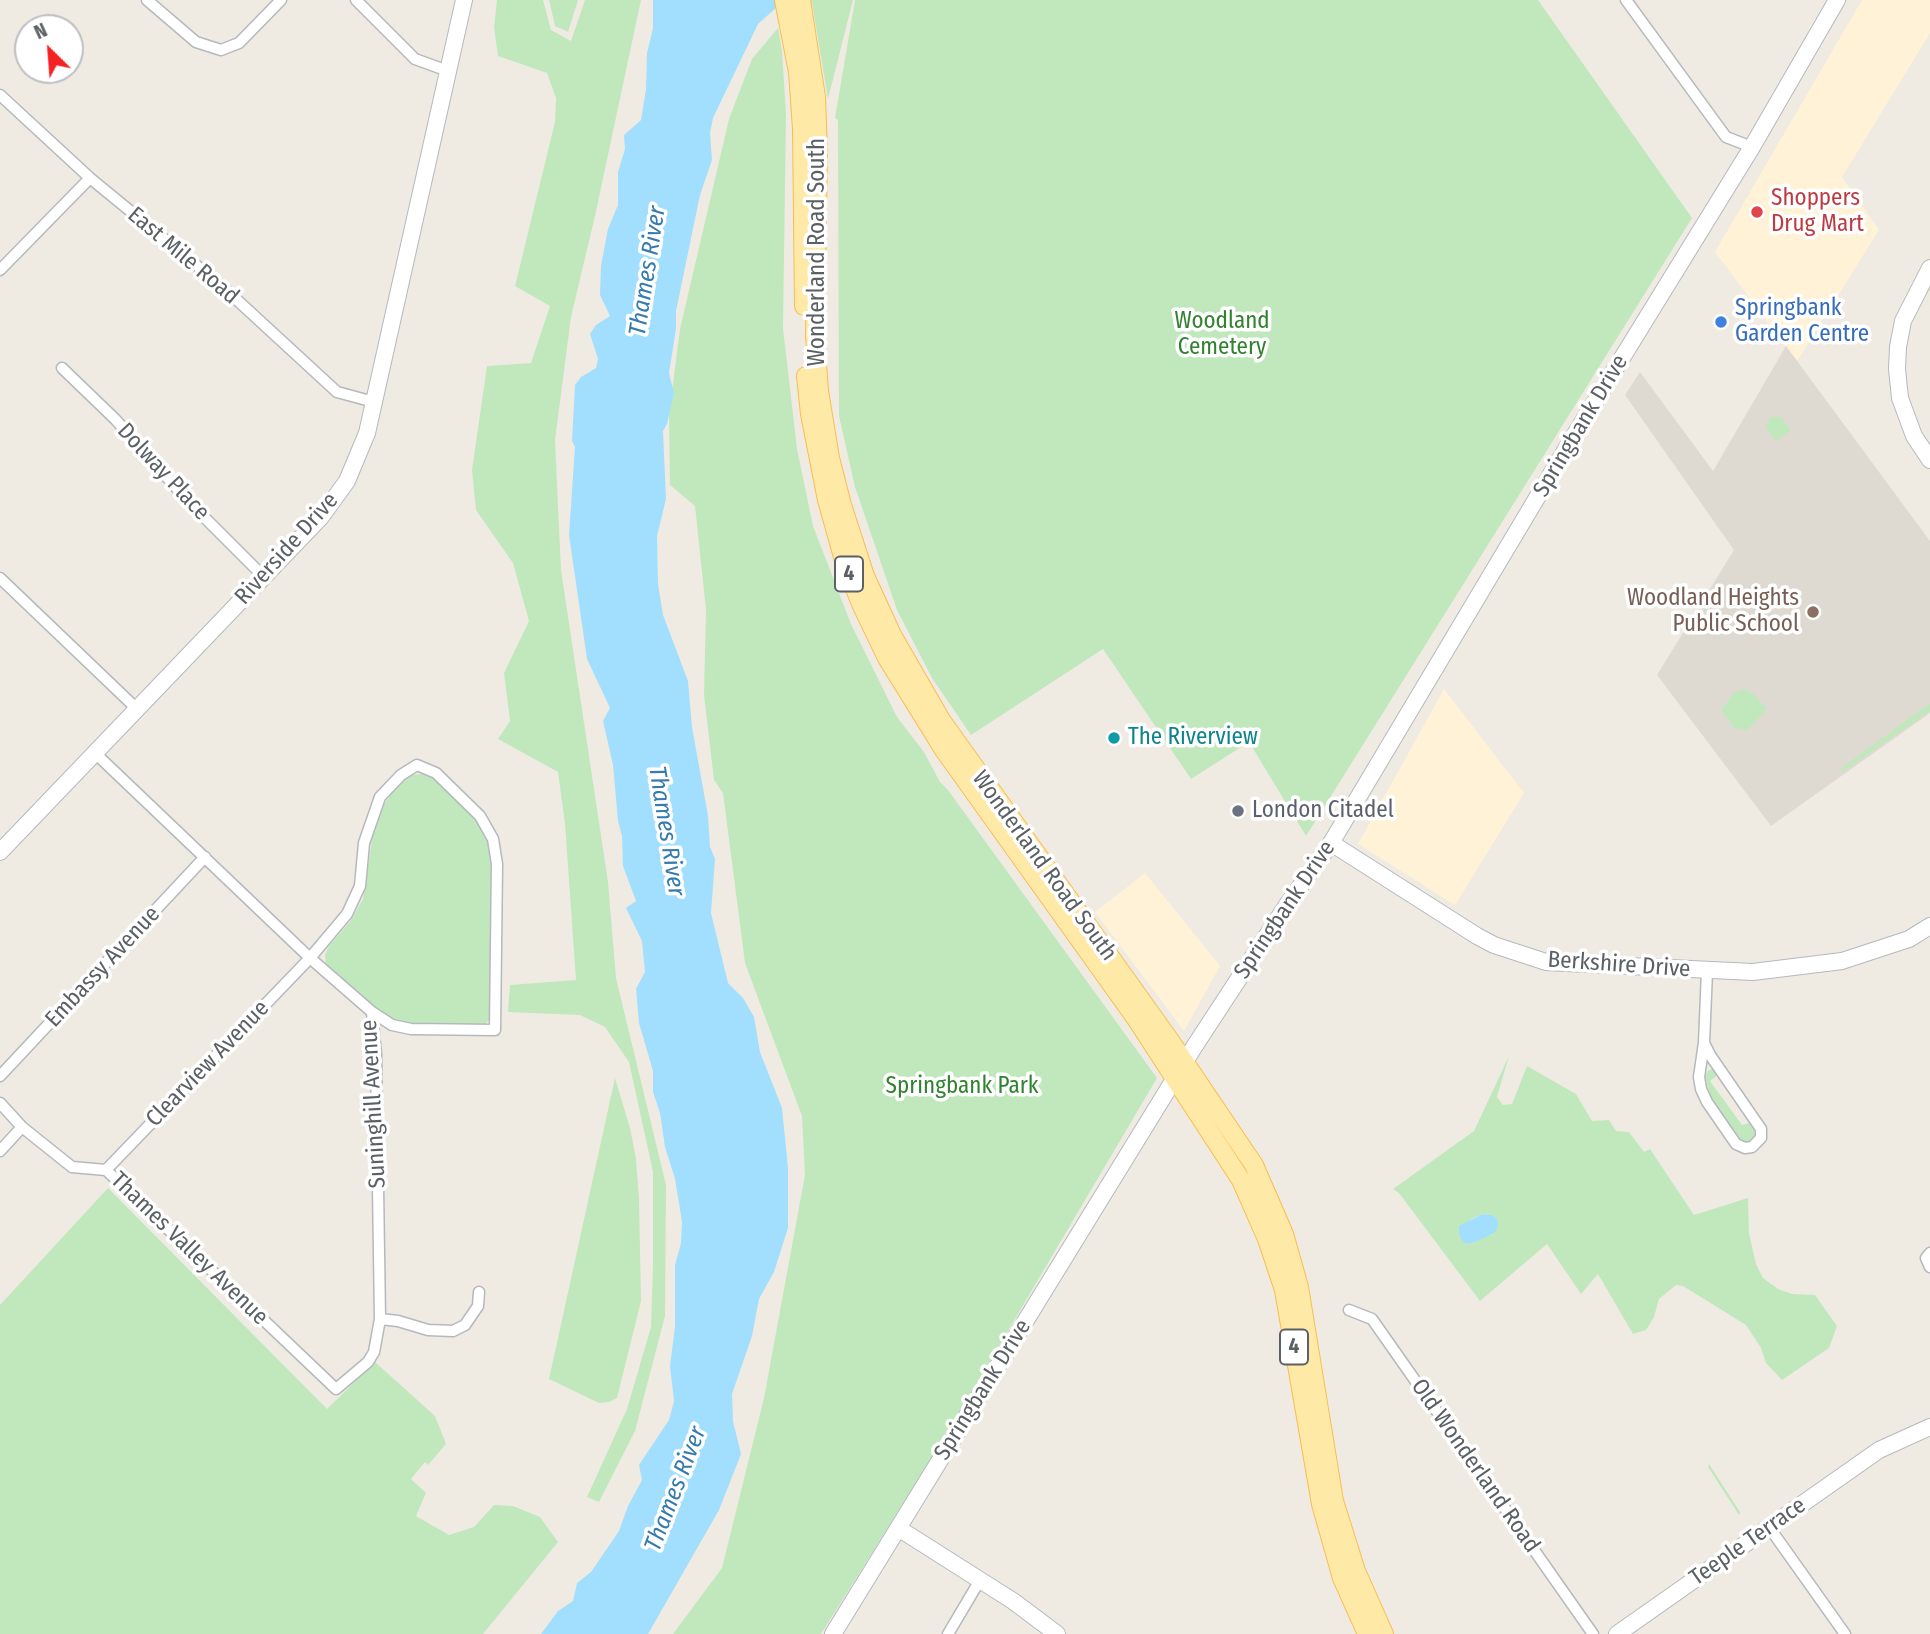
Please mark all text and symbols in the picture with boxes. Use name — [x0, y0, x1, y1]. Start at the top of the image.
north arrow — [14, 14, 84, 84]
text: N — [31, 19, 51, 44]
street label: Wonderland Road South — [804, 138, 832, 366]
place label: Shoppers Drug Mart — [1771, 185, 1864, 239]
street label: East Mile Road — [122, 201, 244, 311]
water label: Thames River — [624, 204, 672, 338]
marker: Shoppers Drug Mart — [1749, 204, 1765, 220]
place label: Springbank Garden Centre — [1735, 295, 1869, 349]
park label: Woodland Cemetery — [1174, 308, 1270, 362]
marker: Springbank Garden Centre — [1713, 314, 1729, 330]
street label: Springbank Drive — [1528, 350, 1634, 502]
street label: Dolway Place — [111, 418, 215, 526]
street label: Riverside Drive — [230, 487, 344, 611]
road number: 4 — [835, 556, 863, 592]
place label: Woodland Heights Public School — [1627, 585, 1799, 639]
marker: Woodland Heights Public School — [1805, 604, 1821, 620]
place label: The Riverview — [1128, 724, 1258, 752]
marker: The Riverview — [1106, 730, 1122, 746]
water label: Thames River — [642, 764, 690, 898]
street label: Wonderland Road South — [966, 766, 1122, 966]
place label: London Citadel — [1252, 797, 1394, 825]
marker: London Citadel — [1230, 803, 1246, 819]
street label: Springbank Drive — [1229, 836, 1341, 984]
street label: Embassy Avenue — [40, 901, 166, 1033]
street label: Berkshire Drive — [1547, 946, 1691, 984]
street label: Clearview Avenue — [141, 995, 275, 1133]
street label: Suninghill Avenue — [356, 1019, 392, 1189]
park label: Springbank Park — [886, 1073, 1038, 1101]
street label: Thames Valley Avenue — [105, 1167, 273, 1331]
street label: Springbank Drive — [929, 1315, 1037, 1465]
road number: 4 — [1280, 1330, 1308, 1364]
street label: Old Wonderland Road — [1405, 1374, 1545, 1558]
water label: Thames River — [639, 1423, 713, 1555]
street label: Teeple Terrace — [1685, 1492, 1811, 1592]

